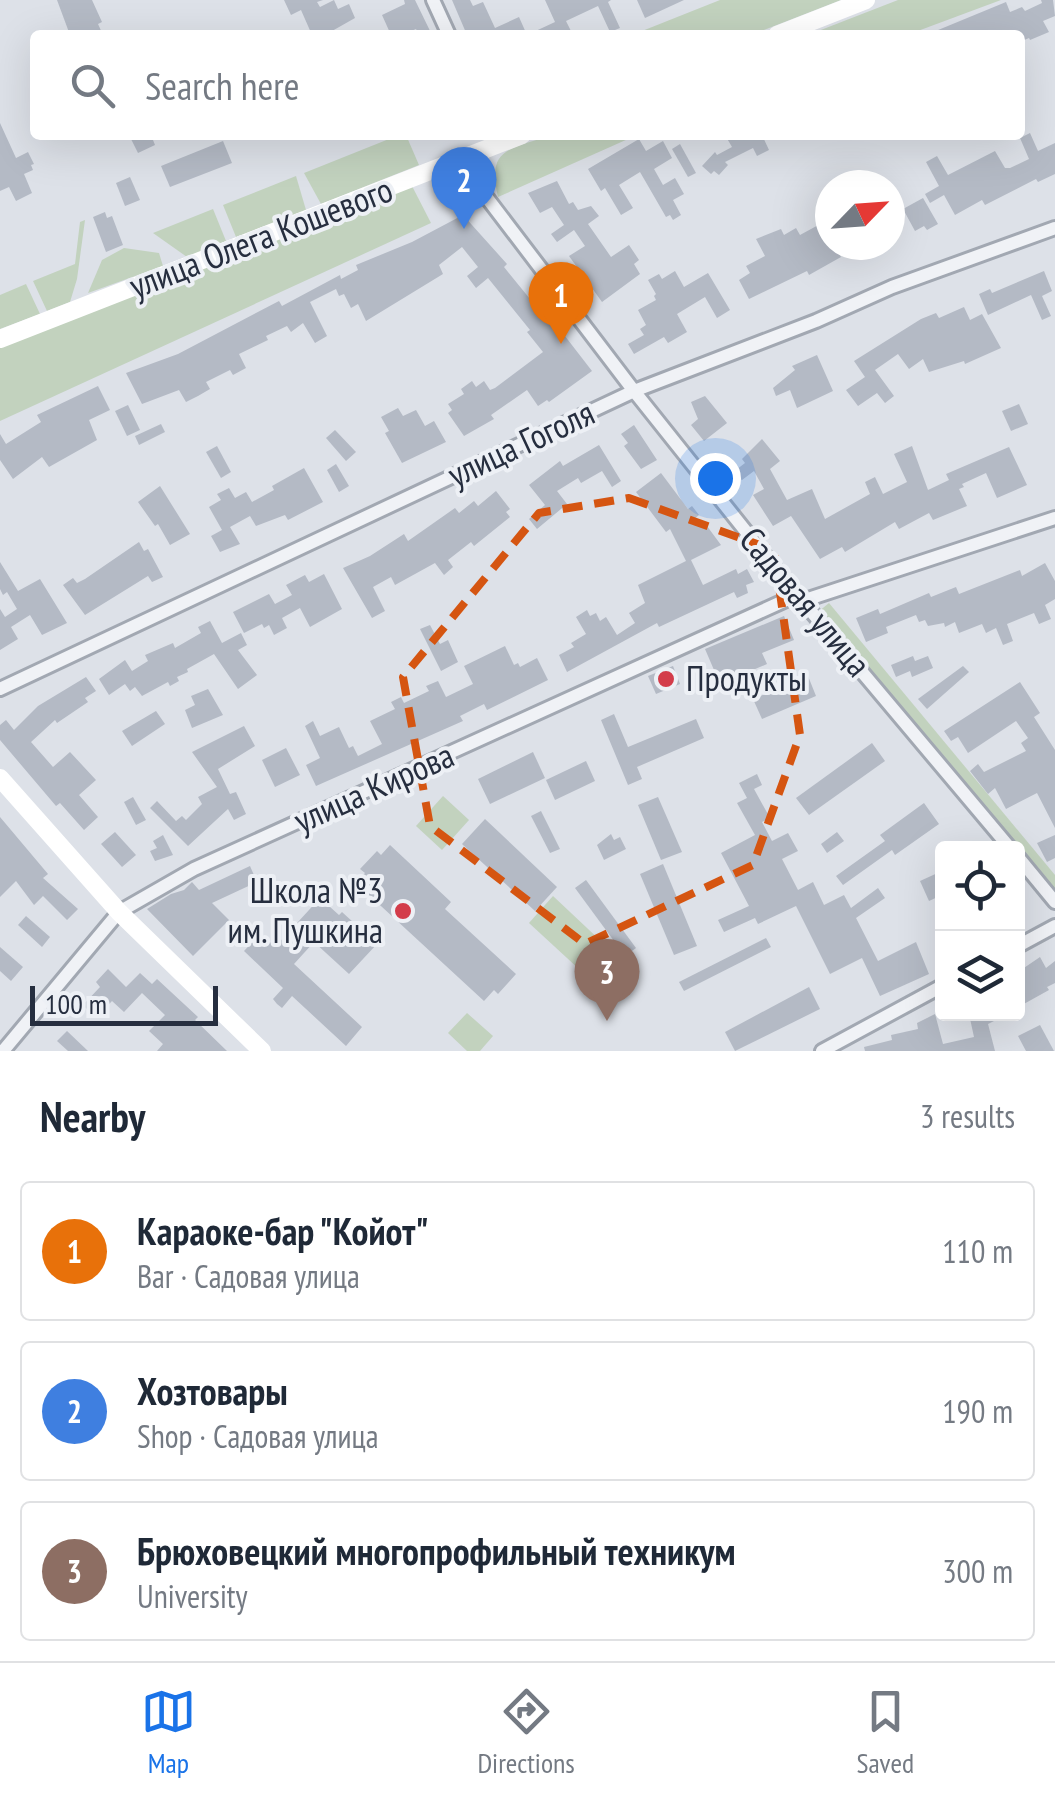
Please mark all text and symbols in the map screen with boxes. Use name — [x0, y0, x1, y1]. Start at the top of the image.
search box — [30, 30, 1025, 140]
icon: search — [65, 58, 120, 113]
text: Search here — [145, 61, 299, 110]
pin: 2 — [432, 146, 496, 229]
street label: улица Олега Кошевого — [123, 166, 399, 308]
north arrow — [815, 170, 905, 260]
pin: 1 — [528, 262, 594, 344]
street label: улица Гоголя — [440, 389, 601, 497]
your location — [690, 453, 741, 504]
street label: Садовая улица — [730, 517, 882, 686]
place label: Продукты — [686, 655, 807, 701]
marker: Продукты — [655, 668, 677, 690]
street label: улица Кирова — [286, 731, 461, 843]
map controls — [935, 841, 1025, 1021]
button: locate — [935, 841, 1025, 931]
place label: Школа №3 им. Пушкина — [228, 867, 383, 953]
marker: Школа №3 им. Пушкина — [392, 900, 414, 922]
button: layers — [935, 931, 1025, 1021]
pin: 3 — [574, 938, 640, 1021]
scale bar — [30, 981, 218, 1026]
text: 100 m — [45, 985, 107, 1022]
text: Nearby — [40, 1089, 145, 1144]
text: 3 results — [920, 1095, 1015, 1137]
text: Караоке-бар "Койот" — [137, 1206, 429, 1255]
text: 1 — [67, 1230, 82, 1272]
text: 110 m — [942, 1230, 1013, 1272]
text: Bar · Садовая улица — [137, 1255, 360, 1297]
text: Хозтовары — [137, 1366, 288, 1415]
text: 2 — [67, 1390, 82, 1432]
text: 190 m — [942, 1390, 1013, 1432]
text: Shop · Садовая улица — [137, 1415, 379, 1457]
text: Брюховецкий многопрофильный техникум — [137, 1526, 736, 1575]
text: 3 — [67, 1550, 82, 1592]
text: 300 m — [942, 1550, 1013, 1592]
text: University — [137, 1575, 247, 1617]
tab: Map — [141, 1684, 196, 1781]
tab: Directions — [477, 1684, 575, 1781]
tab: Saved — [856, 1684, 914, 1781]

